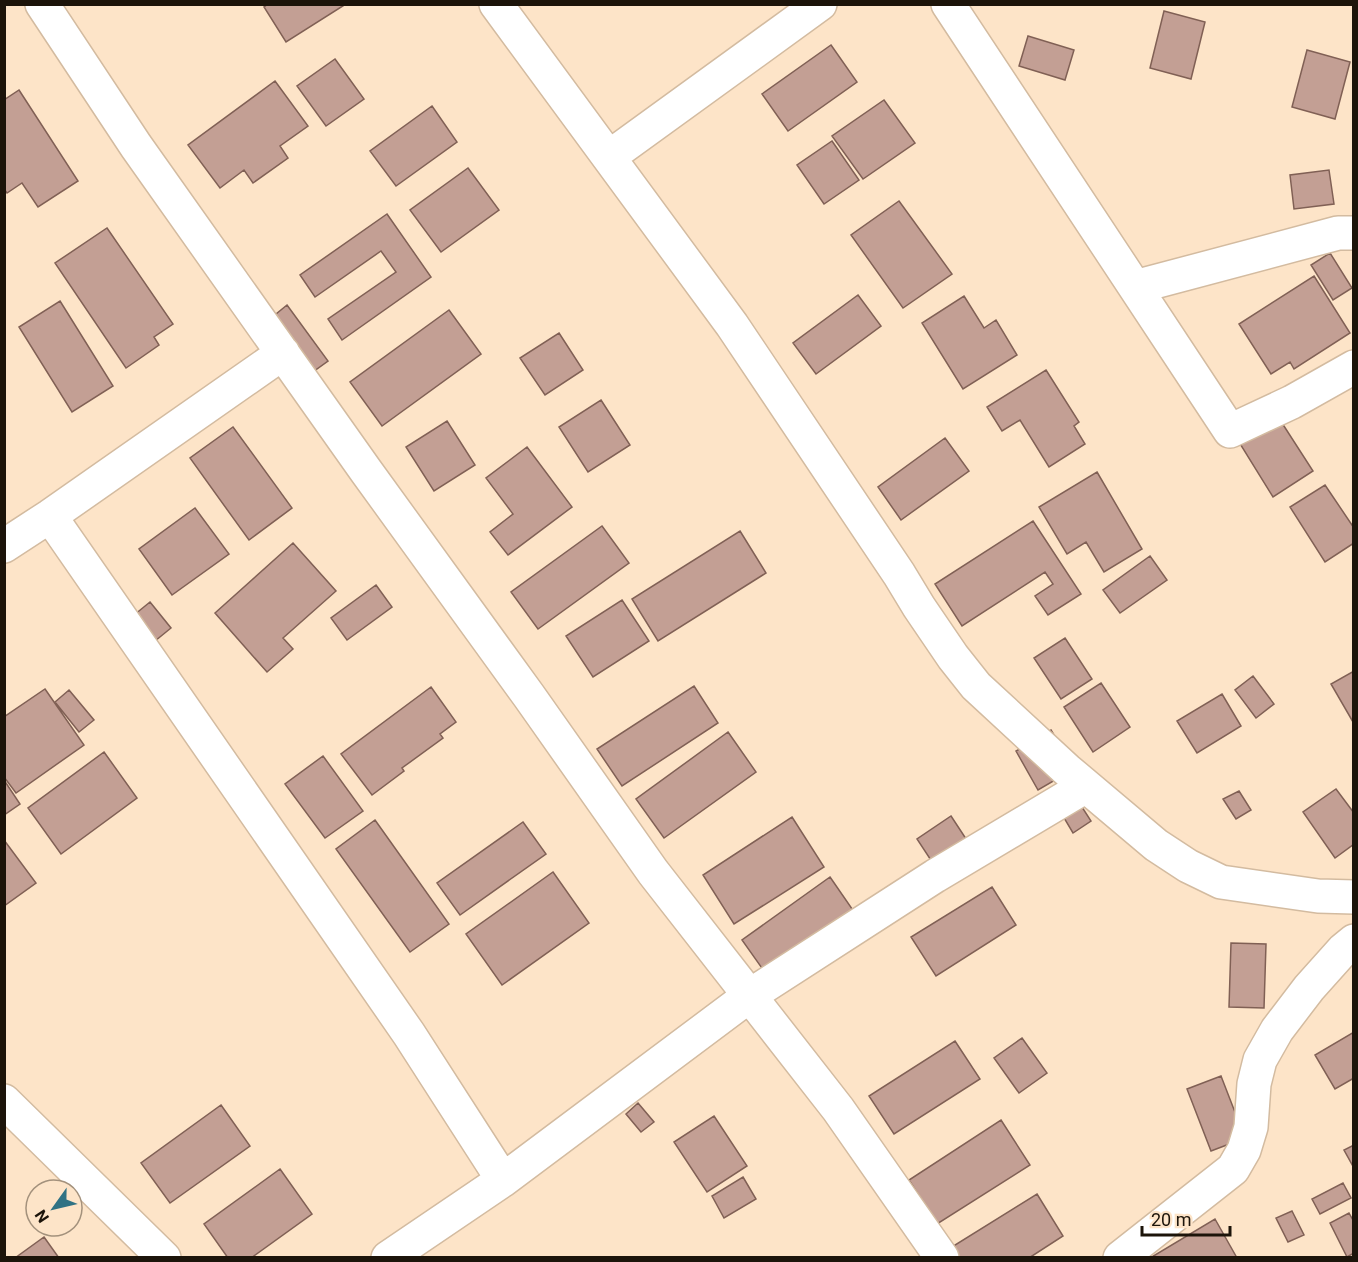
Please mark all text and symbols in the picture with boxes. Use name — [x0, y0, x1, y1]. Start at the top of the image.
north arrow — [24, 1178, 84, 1238]
scale bar — [1142, 1199, 1230, 1237]
text: N — [31, 1206, 53, 1226]
text: 20 m — [1151, 1209, 1191, 1230]

